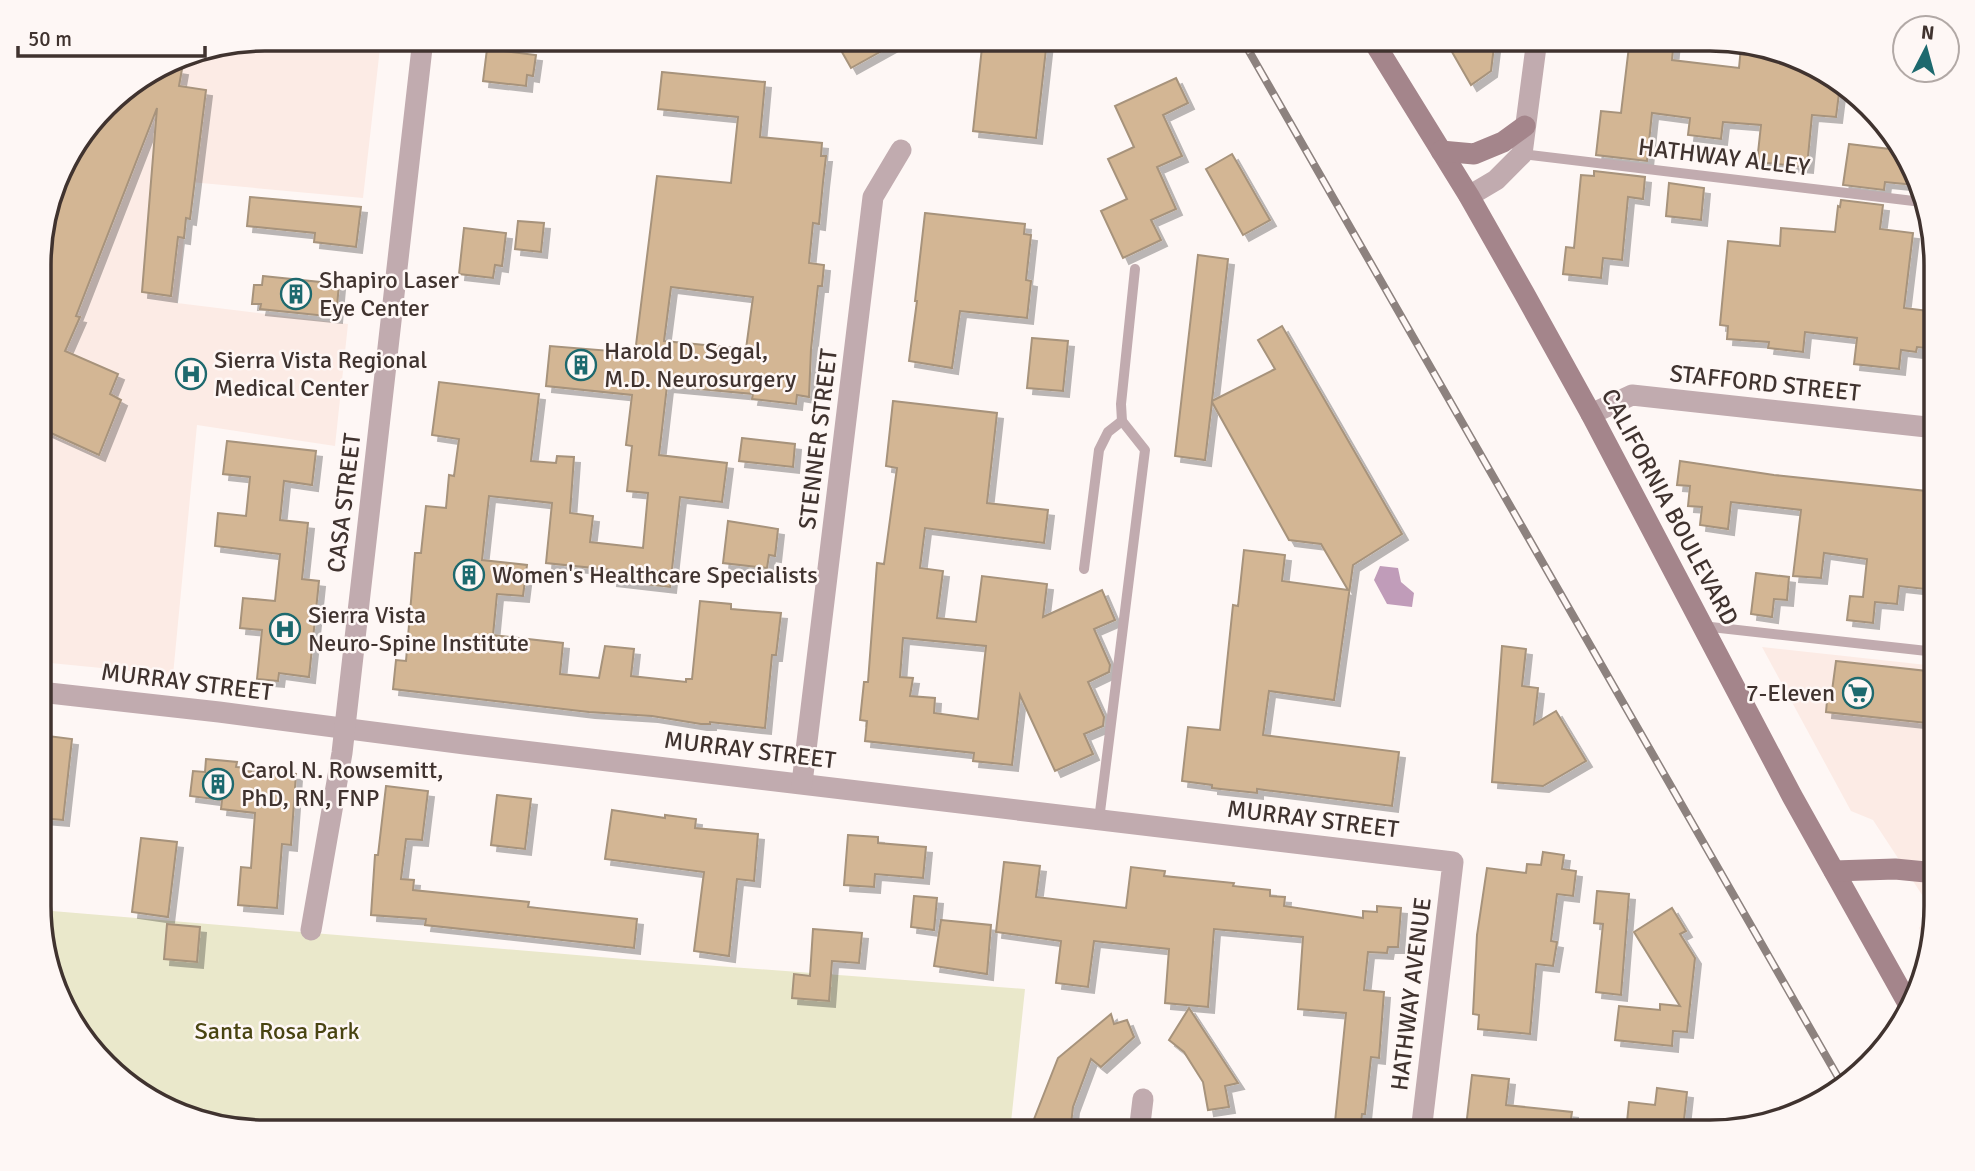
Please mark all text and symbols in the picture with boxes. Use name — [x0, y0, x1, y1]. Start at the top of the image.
scale bar — [18, 14, 205, 58]
north arrow — [1891, 14, 1961, 84]
text: N — [1920, 20, 1935, 46]
text: 50 m — [28, 26, 72, 52]
street label: HATHWAY ALLEY — [1636, 132, 1812, 182]
place label: Shapiro Laser Eye Center — [319, 265, 459, 323]
building icon: Shapiro Laser Eye Center — [279, 277, 313, 311]
place label: Harold D. Segal, M.D. Neurosurgery — [604, 336, 796, 394]
place label: Sierra Vista Regional Medical Center — [214, 345, 427, 403]
street label: STENNER STREET — [792, 347, 844, 531]
building icon: Harold D. Segal, M.D. Neurosurgery — [564, 348, 598, 382]
hospital icon: Sierra Vista Regional Medical Center — [174, 357, 208, 391]
street label: STAFFORD STREET — [1668, 358, 1862, 408]
street label: CALIFORNIA BOULEVARD — [1595, 384, 1745, 630]
street label: CASA STREET — [321, 431, 367, 574]
building icon: Women's Healthcare Specialists — [452, 558, 486, 592]
place label: Women's Healthcare Specialists — [492, 560, 818, 590]
place label: Sierra Vista Neuro-Spine Institute — [308, 600, 529, 658]
hospital icon: Sierra Vista Neuro-Spine Institute — [268, 612, 302, 646]
street label: MURRAY STREET — [99, 657, 275, 707]
supermarket icon: 7-Eleven — [1841, 676, 1875, 710]
place label: 7-Eleven — [1746, 678, 1835, 708]
street label: MURRAY STREET — [662, 725, 838, 775]
place label: Carol N. Rowsemitt, PhD, RN, FNP — [241, 755, 444, 813]
building icon: Carol N. Rowsemitt, PhD, RN, FNP — [201, 767, 235, 801]
street label: MURRAY STREET — [1225, 794, 1401, 844]
street label: HATHWAY AVENUE — [1384, 896, 1438, 1092]
park label: Santa Rosa Park — [194, 1016, 360, 1046]

